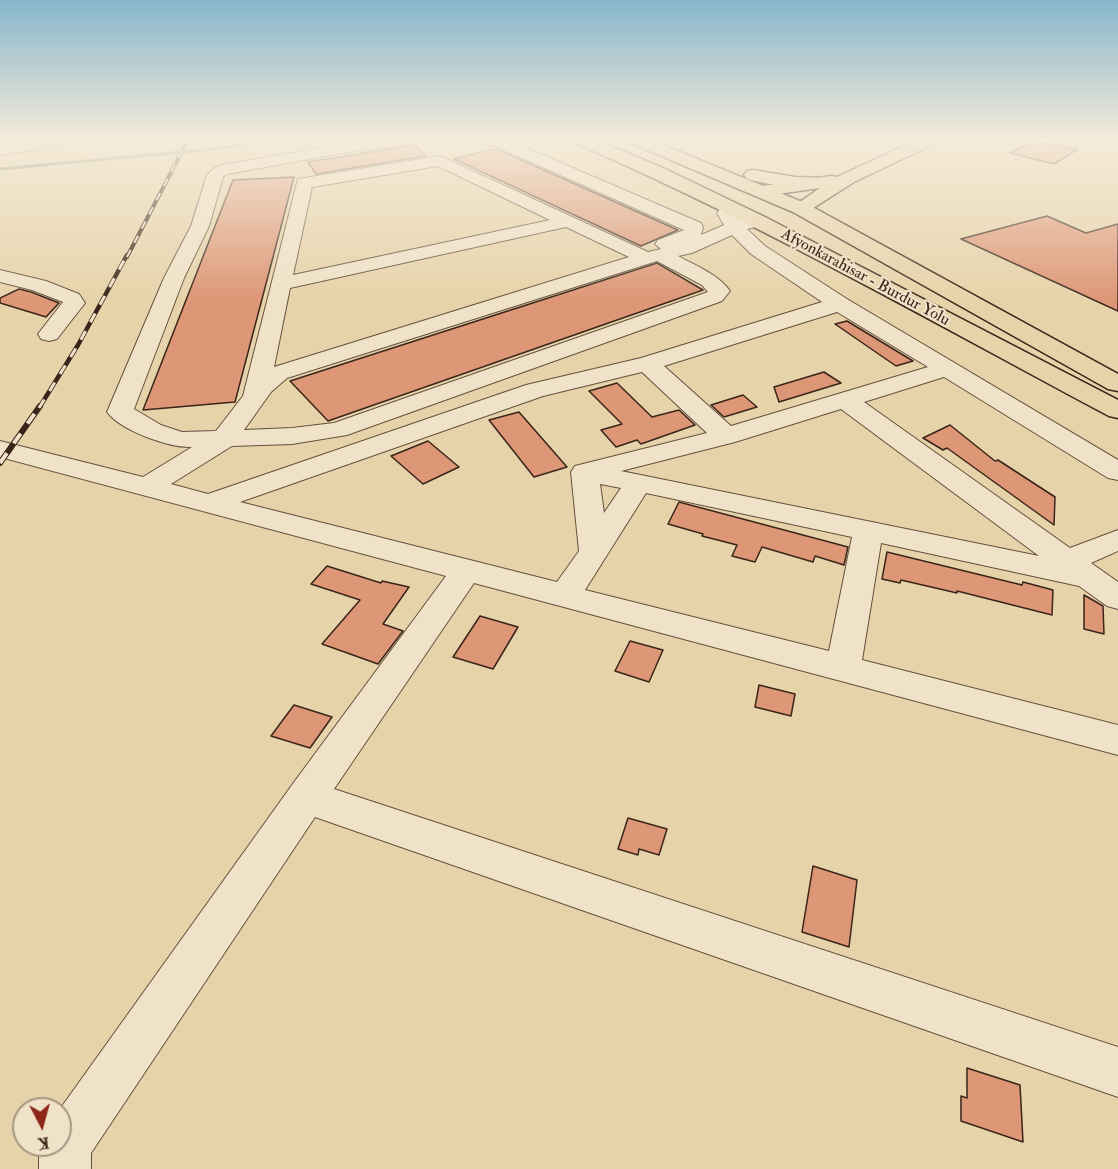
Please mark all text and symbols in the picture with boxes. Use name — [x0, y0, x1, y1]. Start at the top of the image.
street label: Afyonkarahisar - Burdur Yolu — [777, 225, 953, 331]
north arrow — [12, 1097, 72, 1157]
text: K — [37, 1132, 50, 1153]

